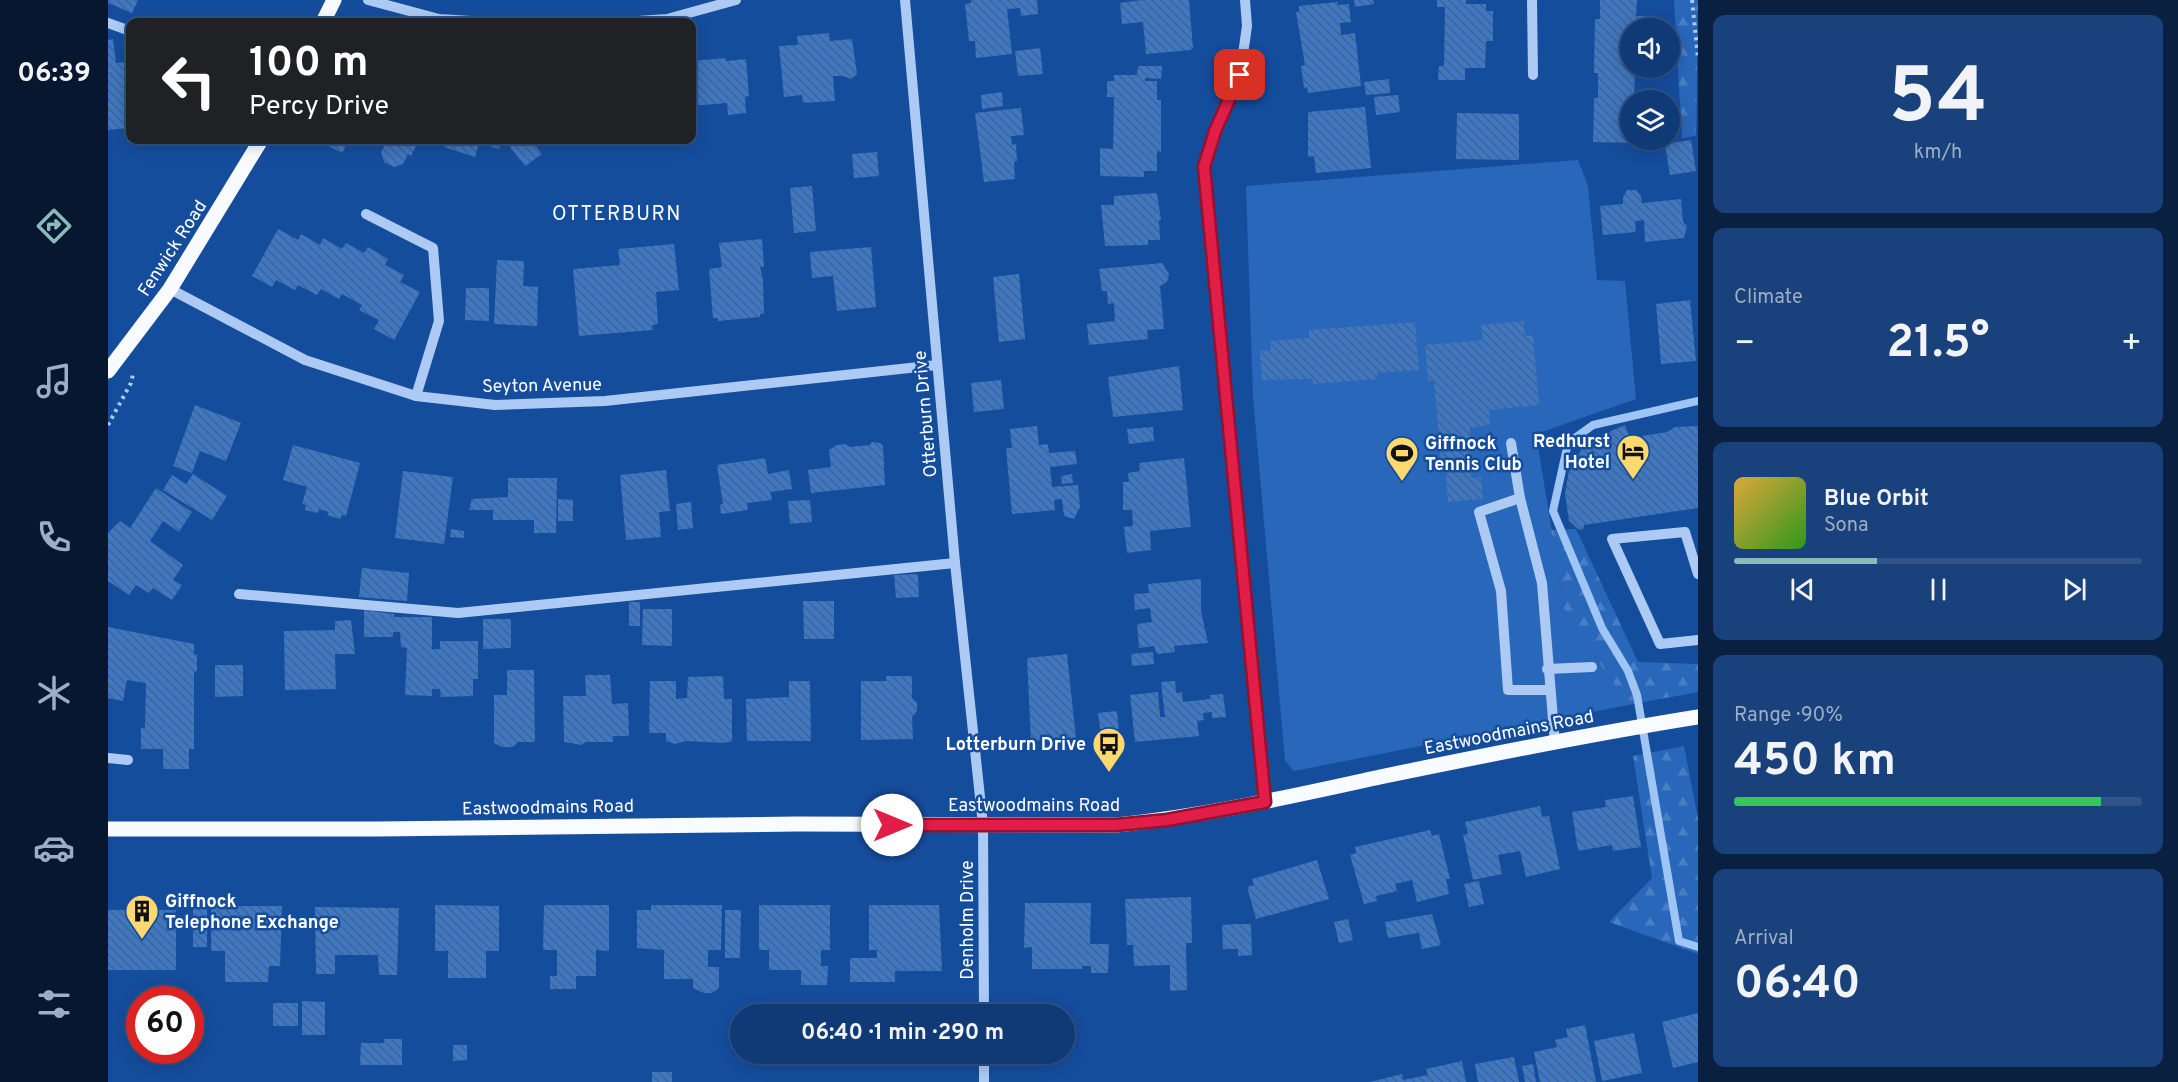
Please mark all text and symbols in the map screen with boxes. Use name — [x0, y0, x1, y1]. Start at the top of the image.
map controls — [1620, 18, 1680, 150]
button: sound — [1620, 18, 1680, 78]
text: 100 m — [249, 38, 368, 91]
icon: left — [150, 42, 228, 120]
pin — [1214, 49, 1265, 100]
text: 54 — [1888, 51, 1988, 150]
text: 06:39 — [17, 57, 91, 91]
icon: arrive — [1223, 58, 1256, 91]
text: Percy Drive — [249, 90, 389, 124]
button: layers — [1620, 90, 1680, 150]
text: km/h — [1914, 140, 1962, 166]
street label: Fenwick Road — [134, 196, 213, 301]
district label: OTTERBURN — [552, 202, 682, 228]
icon: directions — [33, 205, 75, 247]
text: Climate — [1734, 285, 1803, 311]
text: 21.5° — [1887, 316, 1989, 373]
text: − — [1734, 324, 1755, 366]
text: + — [2121, 324, 2142, 366]
street label: Otterburn Drive — [909, 349, 944, 478]
icon: music — [33, 360, 75, 402]
street label: Seyton Avenue — [482, 374, 602, 399]
place label: Redhurst Hotel — [1533, 431, 1610, 475]
place label: Giffnock Tennis Club — [1425, 433, 1522, 477]
hotel icon: Redhurst Hotel — [1615, 433, 1651, 480]
sports icon: Giffnock Tennis Club — [1384, 435, 1420, 482]
text: Blue Orbit — [1824, 486, 1929, 513]
text: Sona — [1824, 513, 1869, 539]
icon: phone — [33, 516, 75, 558]
icon: previous — [1786, 573, 1819, 606]
icon: pause — [1922, 573, 1955, 606]
icon: next — [2058, 573, 2091, 606]
icon: climate — [33, 672, 75, 714]
text: Range · 90% — [1734, 703, 1843, 729]
street label: Eastwoodmains Road — [1423, 706, 1596, 761]
bus stop icon: Lotterburn Drive — [1091, 726, 1127, 773]
place label: Lotterburn Drive — [945, 734, 1086, 757]
text: 450 km — [1734, 734, 1896, 791]
position arrow — [860, 793, 924, 857]
street label: Eastwoodmains Road — [462, 795, 634, 822]
street label: Eastwoodmains Road — [948, 795, 1120, 818]
icon: car — [33, 827, 75, 869]
street label: Denholm Drive — [957, 860, 980, 980]
place label: Giffnock Telephone Exchange — [165, 891, 339, 935]
building icon: Giffnock Telephone Exchange — [124, 893, 160, 940]
text: Arrival — [1734, 926, 1794, 952]
text: 06:40 — [1734, 957, 1861, 1014]
icon: filters — [33, 983, 75, 1025]
speed limit sign: 60 — [126, 986, 204, 1064]
text: 06:40 · 1 min · 290 m — [801, 1020, 1004, 1047]

